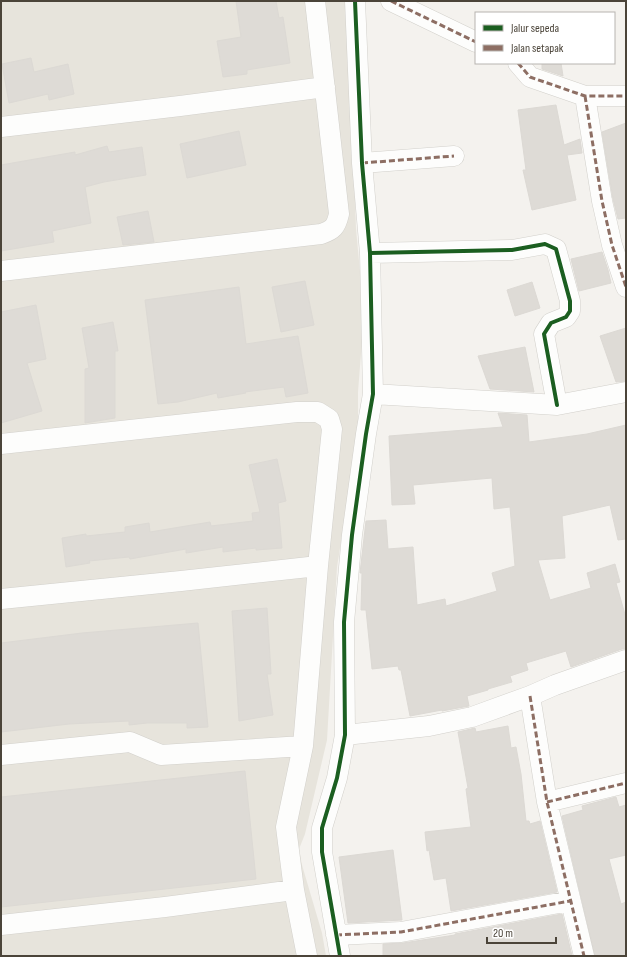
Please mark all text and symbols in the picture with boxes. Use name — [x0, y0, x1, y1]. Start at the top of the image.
legend — [475, 12, 615, 64]
text: Jalur sepeda — [510, 21, 560, 36]
text: Jalan setapak — [510, 41, 564, 56]
scale bar — [487, 919, 556, 945]
text: 20 m — [493, 926, 513, 941]

